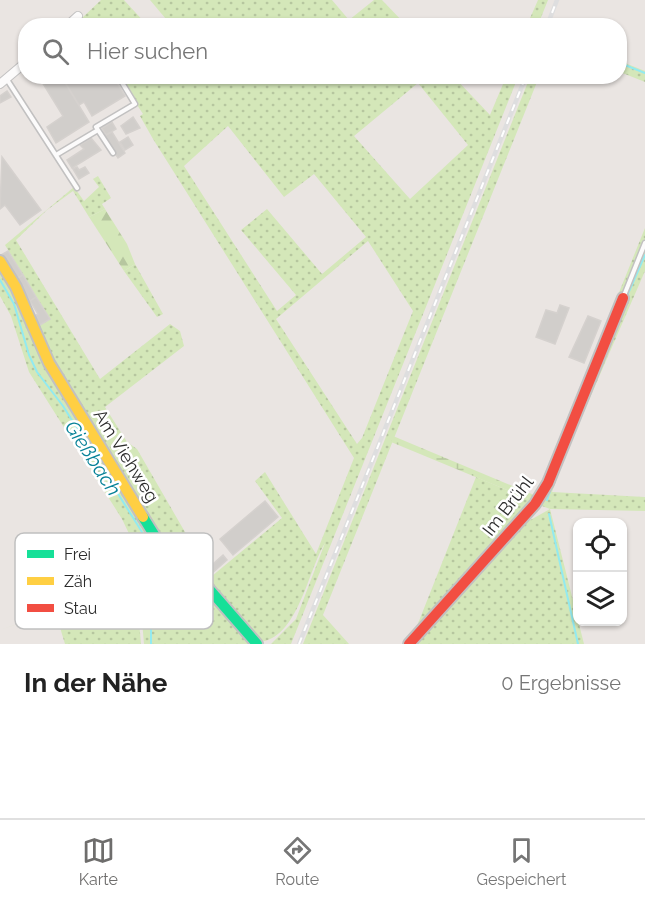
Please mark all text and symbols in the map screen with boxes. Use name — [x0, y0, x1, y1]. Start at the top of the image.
search box — [18, 18, 627, 84]
icon: search — [39, 35, 72, 68]
text: Hier suchen — [87, 38, 208, 64]
street label: Am Viehweg — [90, 405, 163, 506]
water label: Gießbach — [60, 416, 126, 500]
street label: Im Brühl — [478, 472, 537, 540]
map controls — [573, 518, 627, 626]
button: locate — [573, 518, 627, 572]
legend — [15, 533, 213, 629]
text: Frei — [64, 545, 91, 564]
text: Zäh — [64, 572, 92, 591]
button: layers — [573, 572, 627, 626]
text: Stau — [64, 599, 97, 618]
text: In der Nähe — [24, 668, 167, 698]
text: 0 Ergebnisse — [501, 671, 621, 695]
tab: Karte — [79, 834, 118, 889]
tab: Route — [275, 834, 319, 889]
tab: Gespeichert — [476, 834, 566, 889]

